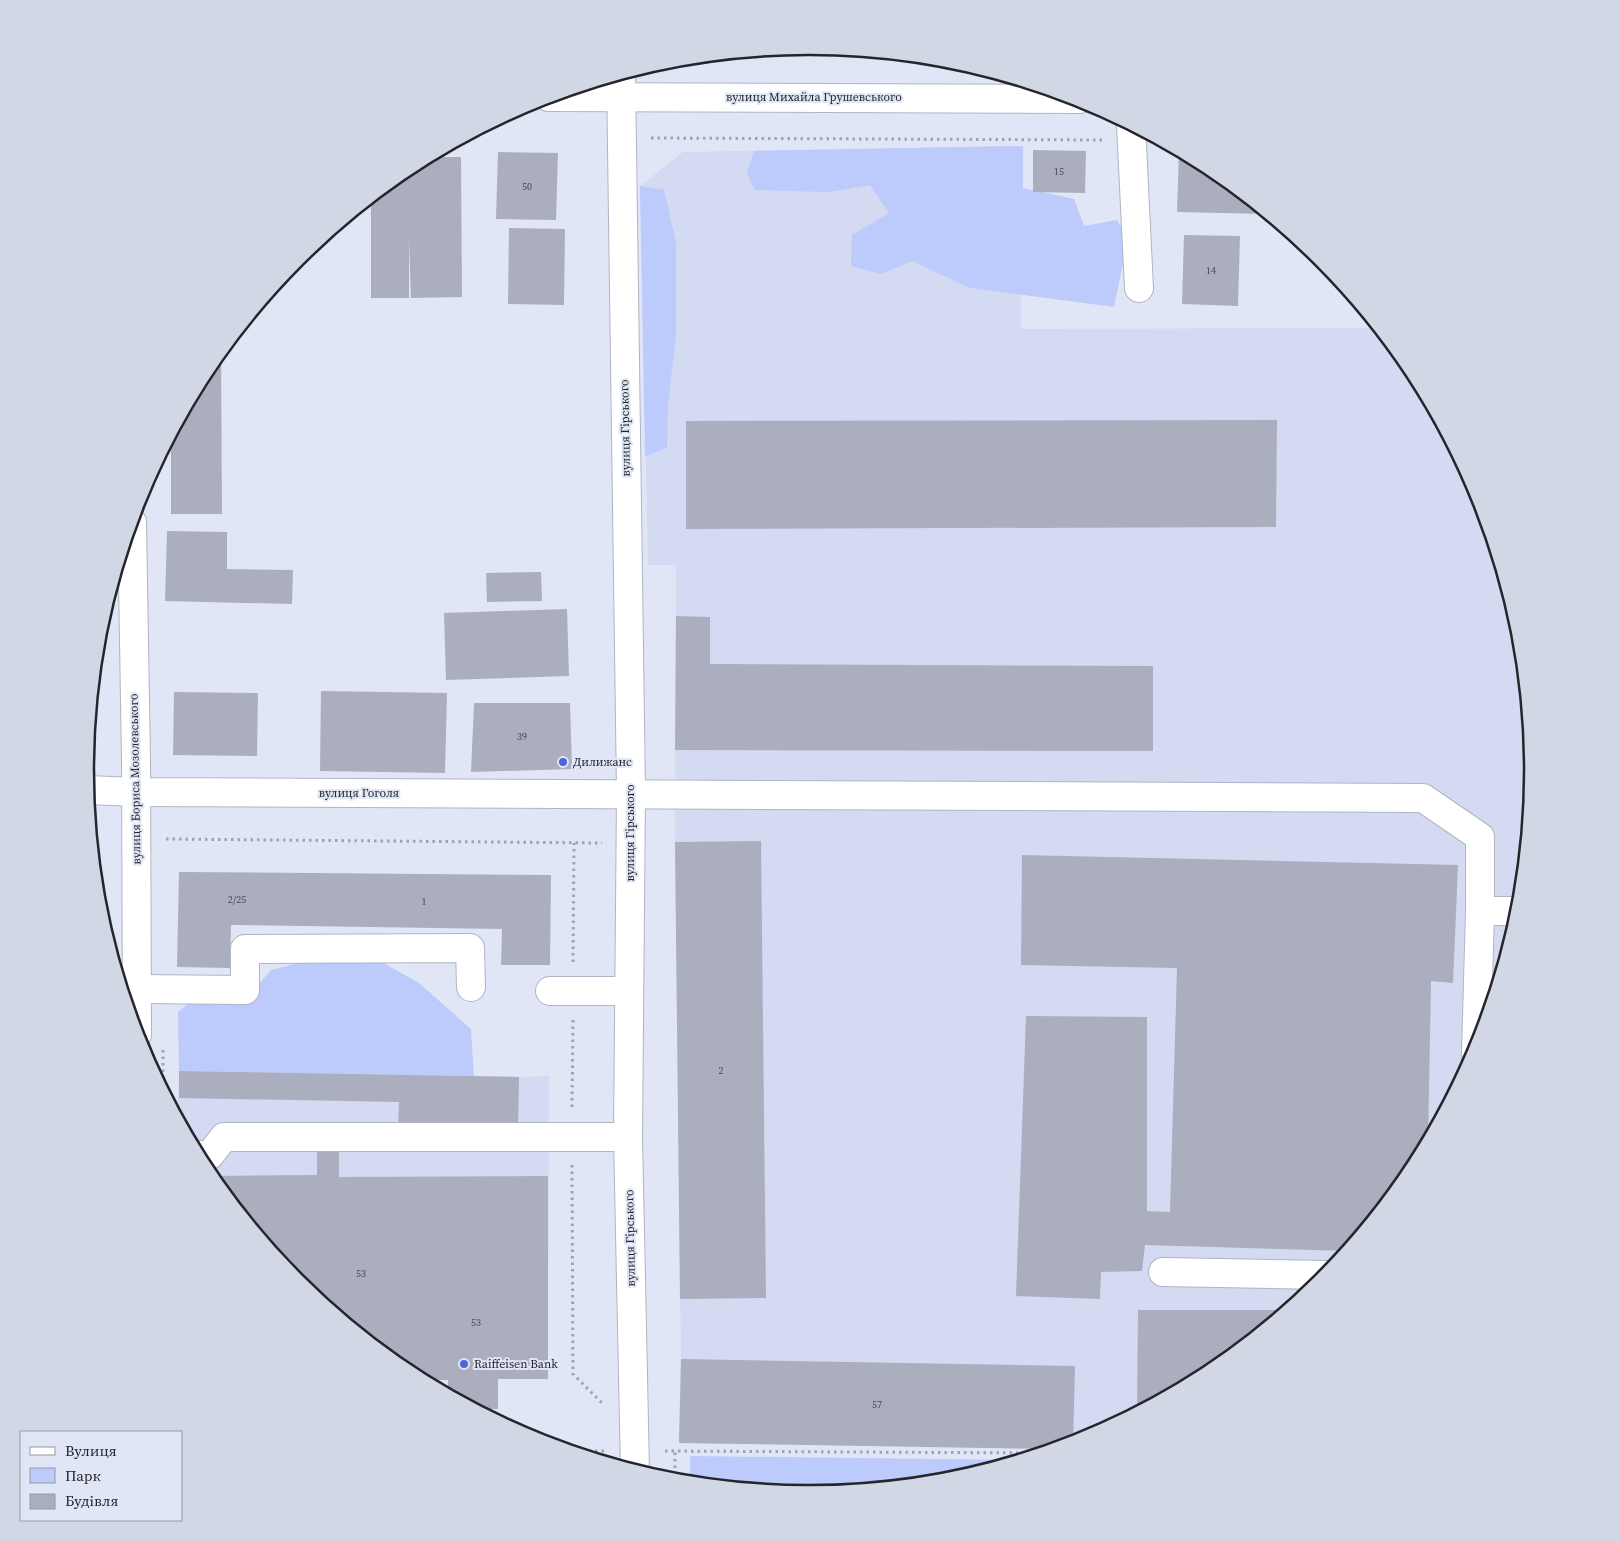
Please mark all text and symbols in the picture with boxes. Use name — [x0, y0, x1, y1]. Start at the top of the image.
street label: вулиця Михайла Грушевського — [726, 89, 902, 105]
house number: 15 — [1054, 165, 1064, 178]
house number: 50 — [522, 180, 532, 193]
house number: 14 — [1206, 264, 1216, 277]
street label: вулиця Гірського — [616, 379, 634, 477]
street label: вулиця Бориса Мозолевського — [126, 693, 144, 865]
house number: 39 — [517, 730, 527, 743]
place label: Дилижанс — [573, 754, 632, 770]
marker: Дилижанс — [557, 756, 569, 768]
street label: вулиця Гірського — [622, 784, 638, 882]
street label: вулиця Гоголя — [319, 785, 399, 801]
house number: 2/25 — [228, 893, 246, 906]
house number: 1 — [422, 895, 427, 908]
house number: 2 — [719, 1064, 724, 1077]
street label: вулиця Гірського — [621, 1189, 639, 1287]
house number: 53 — [356, 1267, 366, 1280]
house number: 53 — [471, 1316, 481, 1329]
place label: Raiffeisen Bank — [474, 1356, 558, 1372]
marker: Raiffeisen Bank — [458, 1358, 470, 1370]
house number: 57 — [872, 1398, 882, 1411]
legend — [20, 1431, 182, 1521]
text: Вулиця — [65, 1440, 117, 1461]
text: Парк — [65, 1465, 101, 1486]
text: Будівля — [65, 1490, 118, 1511]

